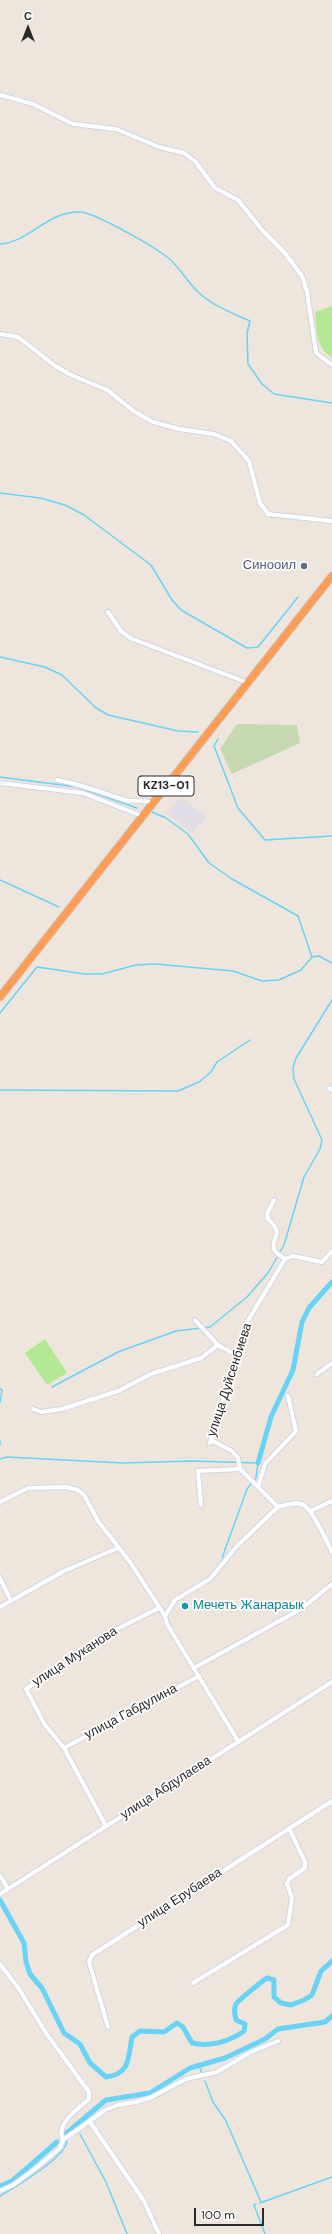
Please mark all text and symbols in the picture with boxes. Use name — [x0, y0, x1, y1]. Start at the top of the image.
north arrow — [8, 8, 48, 48]
text: С — [24, 9, 32, 23]
place label: Синооил — [243, 558, 296, 574]
marker: Синооил — [299, 561, 309, 571]
road number: KZ13-01 — [138, 776, 194, 796]
street label: улица Дуйсенбиева — [204, 1321, 256, 1439]
place label: Мечеть Жанараык — [193, 1598, 304, 1614]
marker: Мечеть Жанараык — [180, 1601, 190, 1611]
street label: улица Муканова — [30, 1624, 120, 1690]
street label: улица Габдулина — [82, 1681, 180, 1743]
street label: улица Абдулаева — [118, 1753, 214, 1823]
street label: улица Ерубаева — [135, 1865, 225, 1931]
scale bar — [196, 2200, 266, 2226]
text: 100 m — [201, 2207, 235, 2223]

